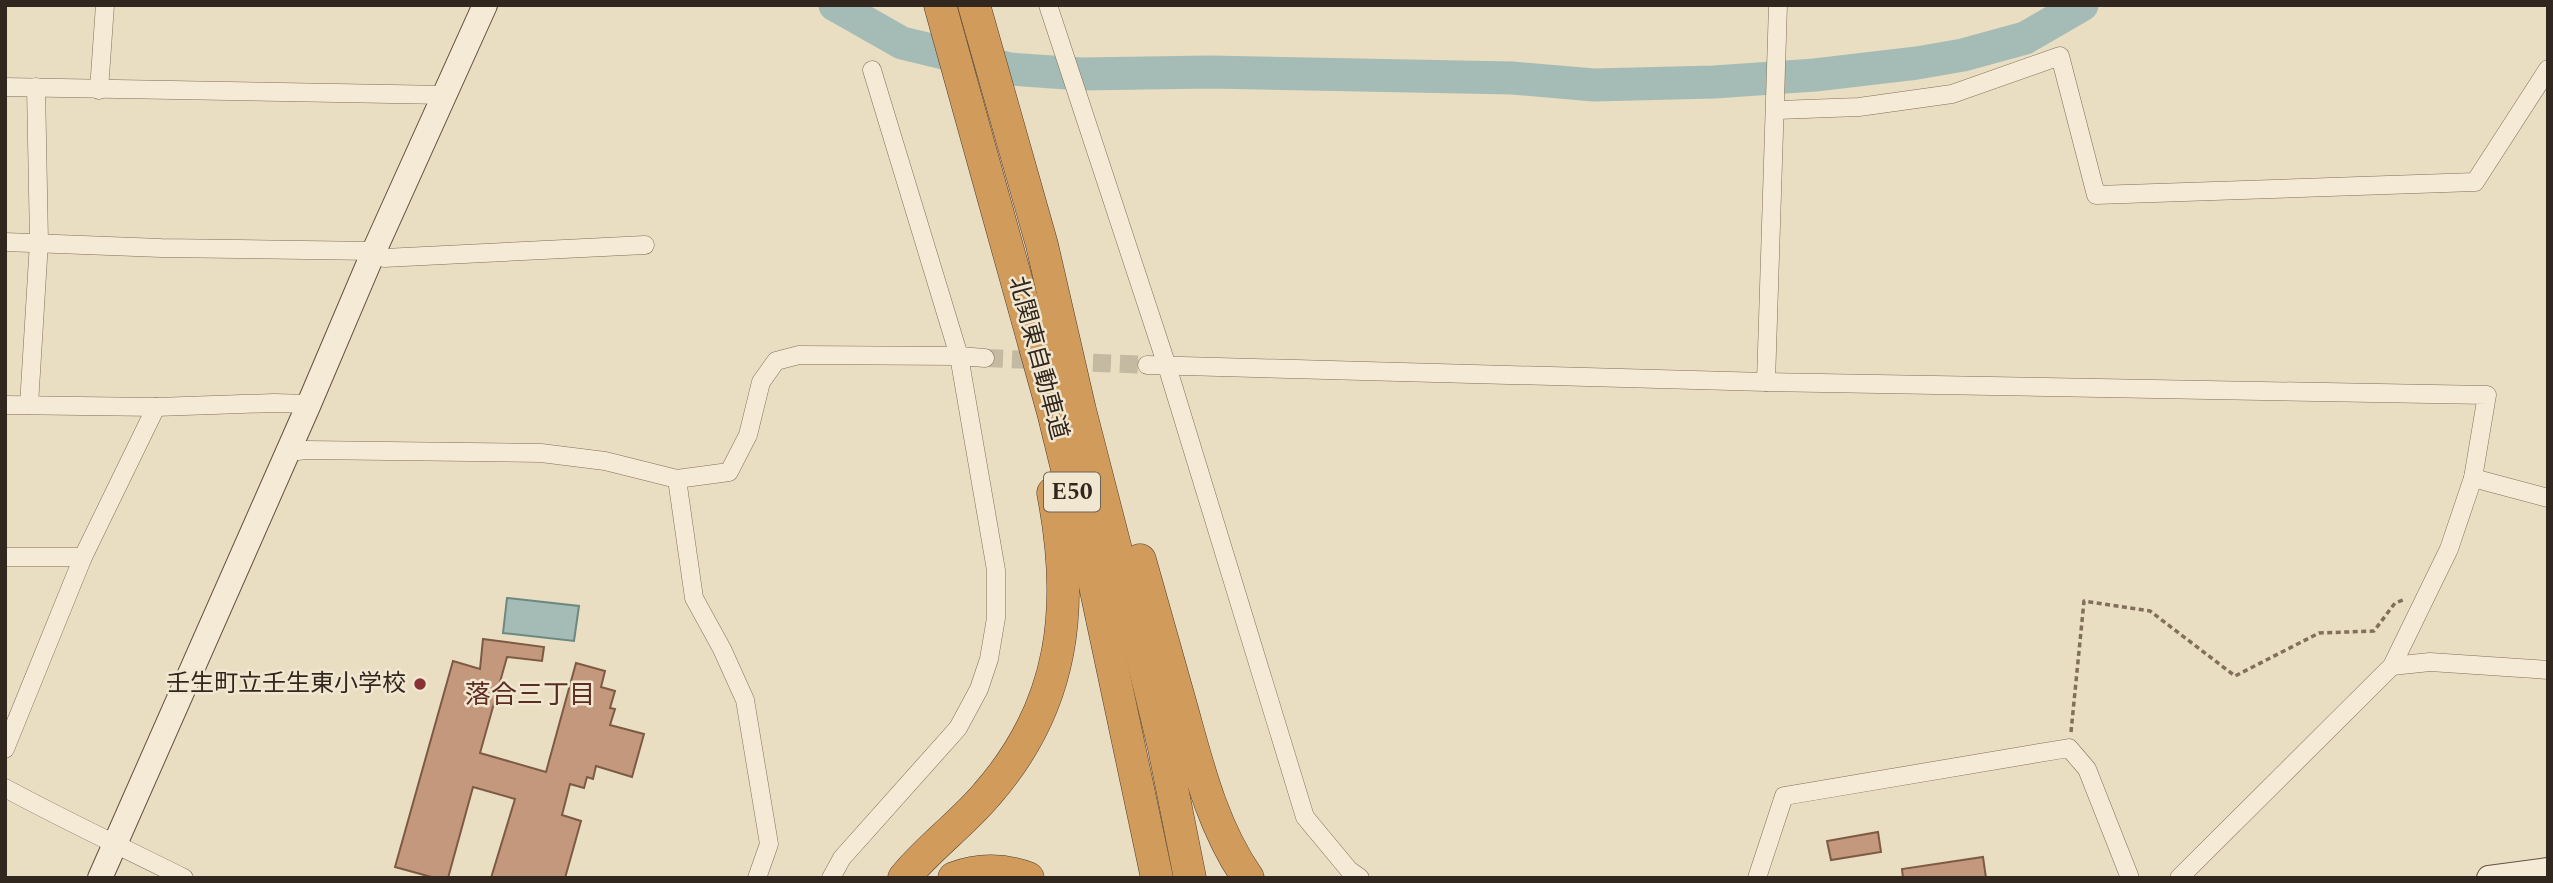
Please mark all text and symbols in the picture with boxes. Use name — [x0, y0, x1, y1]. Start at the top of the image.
street label: 北関東自動車道 — [999, 272, 1077, 444]
road number: E50 — [1044, 472, 1100, 512]
place label: 壬生町立壬生東小学校 — [166, 666, 406, 702]
district label: 落合三丁目 — [465, 675, 595, 715]
marker: 壬生町立壬生東小学校 — [412, 676, 428, 692]

